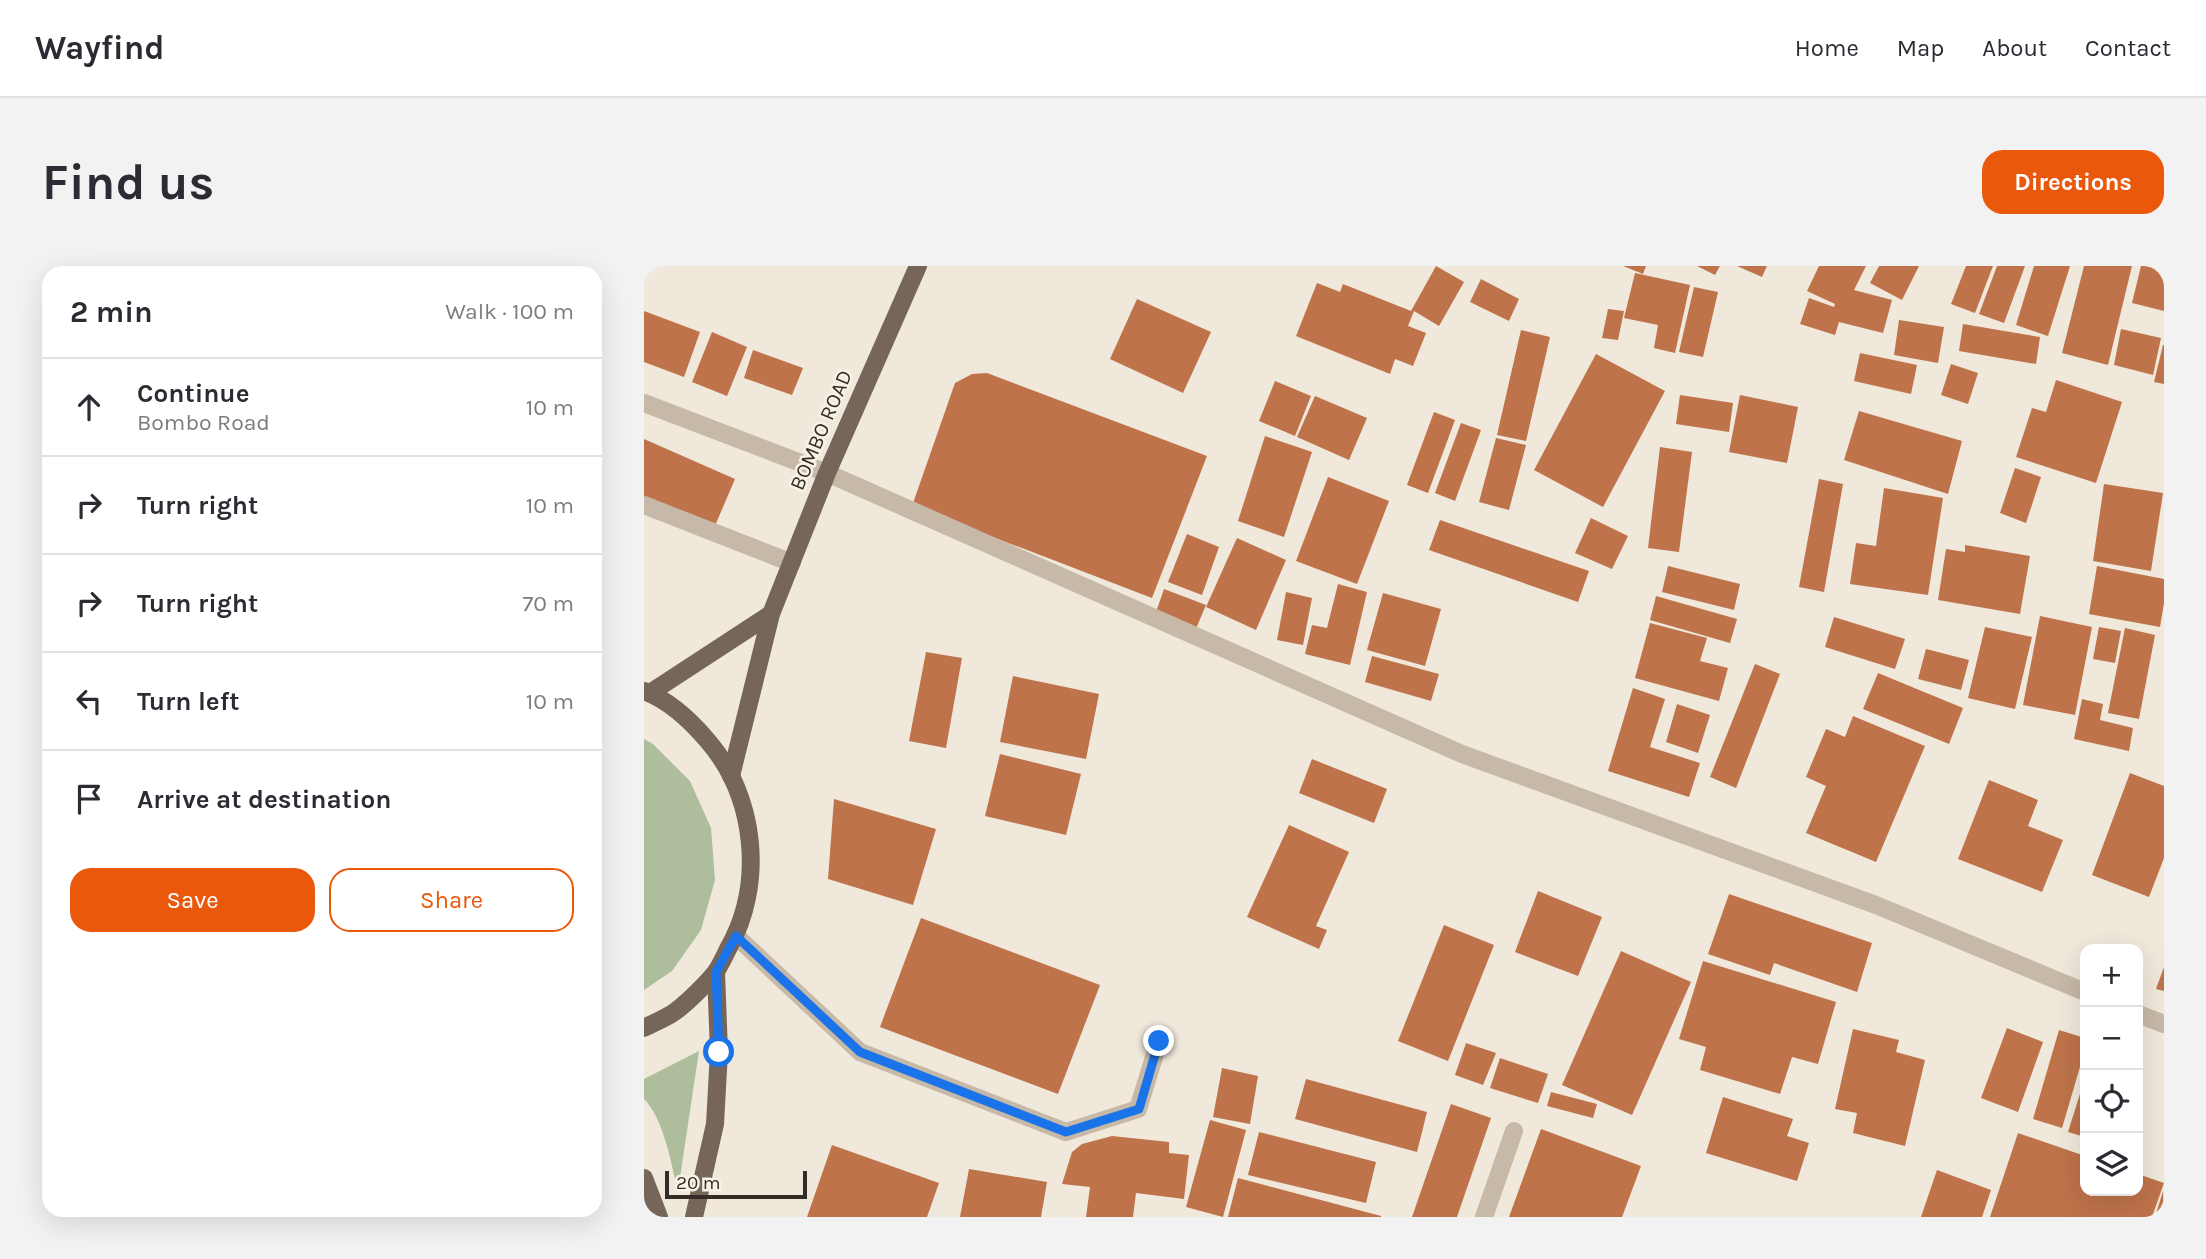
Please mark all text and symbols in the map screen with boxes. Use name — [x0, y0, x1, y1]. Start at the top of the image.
text: Wayfind — [35, 29, 165, 67]
text: Home — [1795, 34, 1859, 62]
text: Map — [1897, 34, 1944, 62]
text: About — [1982, 34, 2047, 62]
text: Contact — [2085, 34, 2171, 62]
button: Directions — [1982, 150, 2164, 214]
text: Find us — [42, 154, 214, 211]
text: 2 min — [70, 294, 153, 330]
text: Walk · 100 m — [445, 298, 574, 325]
street label: BOMBO ROAD — [785, 366, 857, 494]
text: Continue — [137, 378, 249, 409]
icon: ahead — [70, 388, 108, 426]
text: 10 m — [526, 394, 574, 421]
text: Bombo Road — [137, 409, 270, 436]
icon: right — [70, 486, 108, 524]
text: Turn right — [137, 490, 258, 521]
text: 10 m — [526, 492, 574, 519]
icon: right — [70, 584, 108, 622]
text: Turn right — [137, 588, 258, 619]
text: 70 m — [523, 590, 574, 617]
icon: left — [70, 682, 108, 720]
text: Turn left — [137, 686, 239, 717]
text: 10 m — [526, 688, 574, 715]
icon: arrive — [70, 780, 108, 818]
text: Arrive at destination — [137, 784, 391, 815]
button: Save — [70, 868, 315, 932]
button: Share — [329, 868, 574, 932]
map controls — [2080, 944, 2143, 1196]
button: + — [2080, 944, 2143, 1007]
button: − — [2080, 1007, 2143, 1070]
route end — [1143, 1025, 1174, 1056]
route start — [703, 1036, 734, 1067]
button: locate — [2080, 1070, 2143, 1133]
button: layers — [2080, 1133, 2143, 1196]
scale bar — [665, 1168, 807, 1200]
text: 20 m — [676, 1172, 721, 1194]

